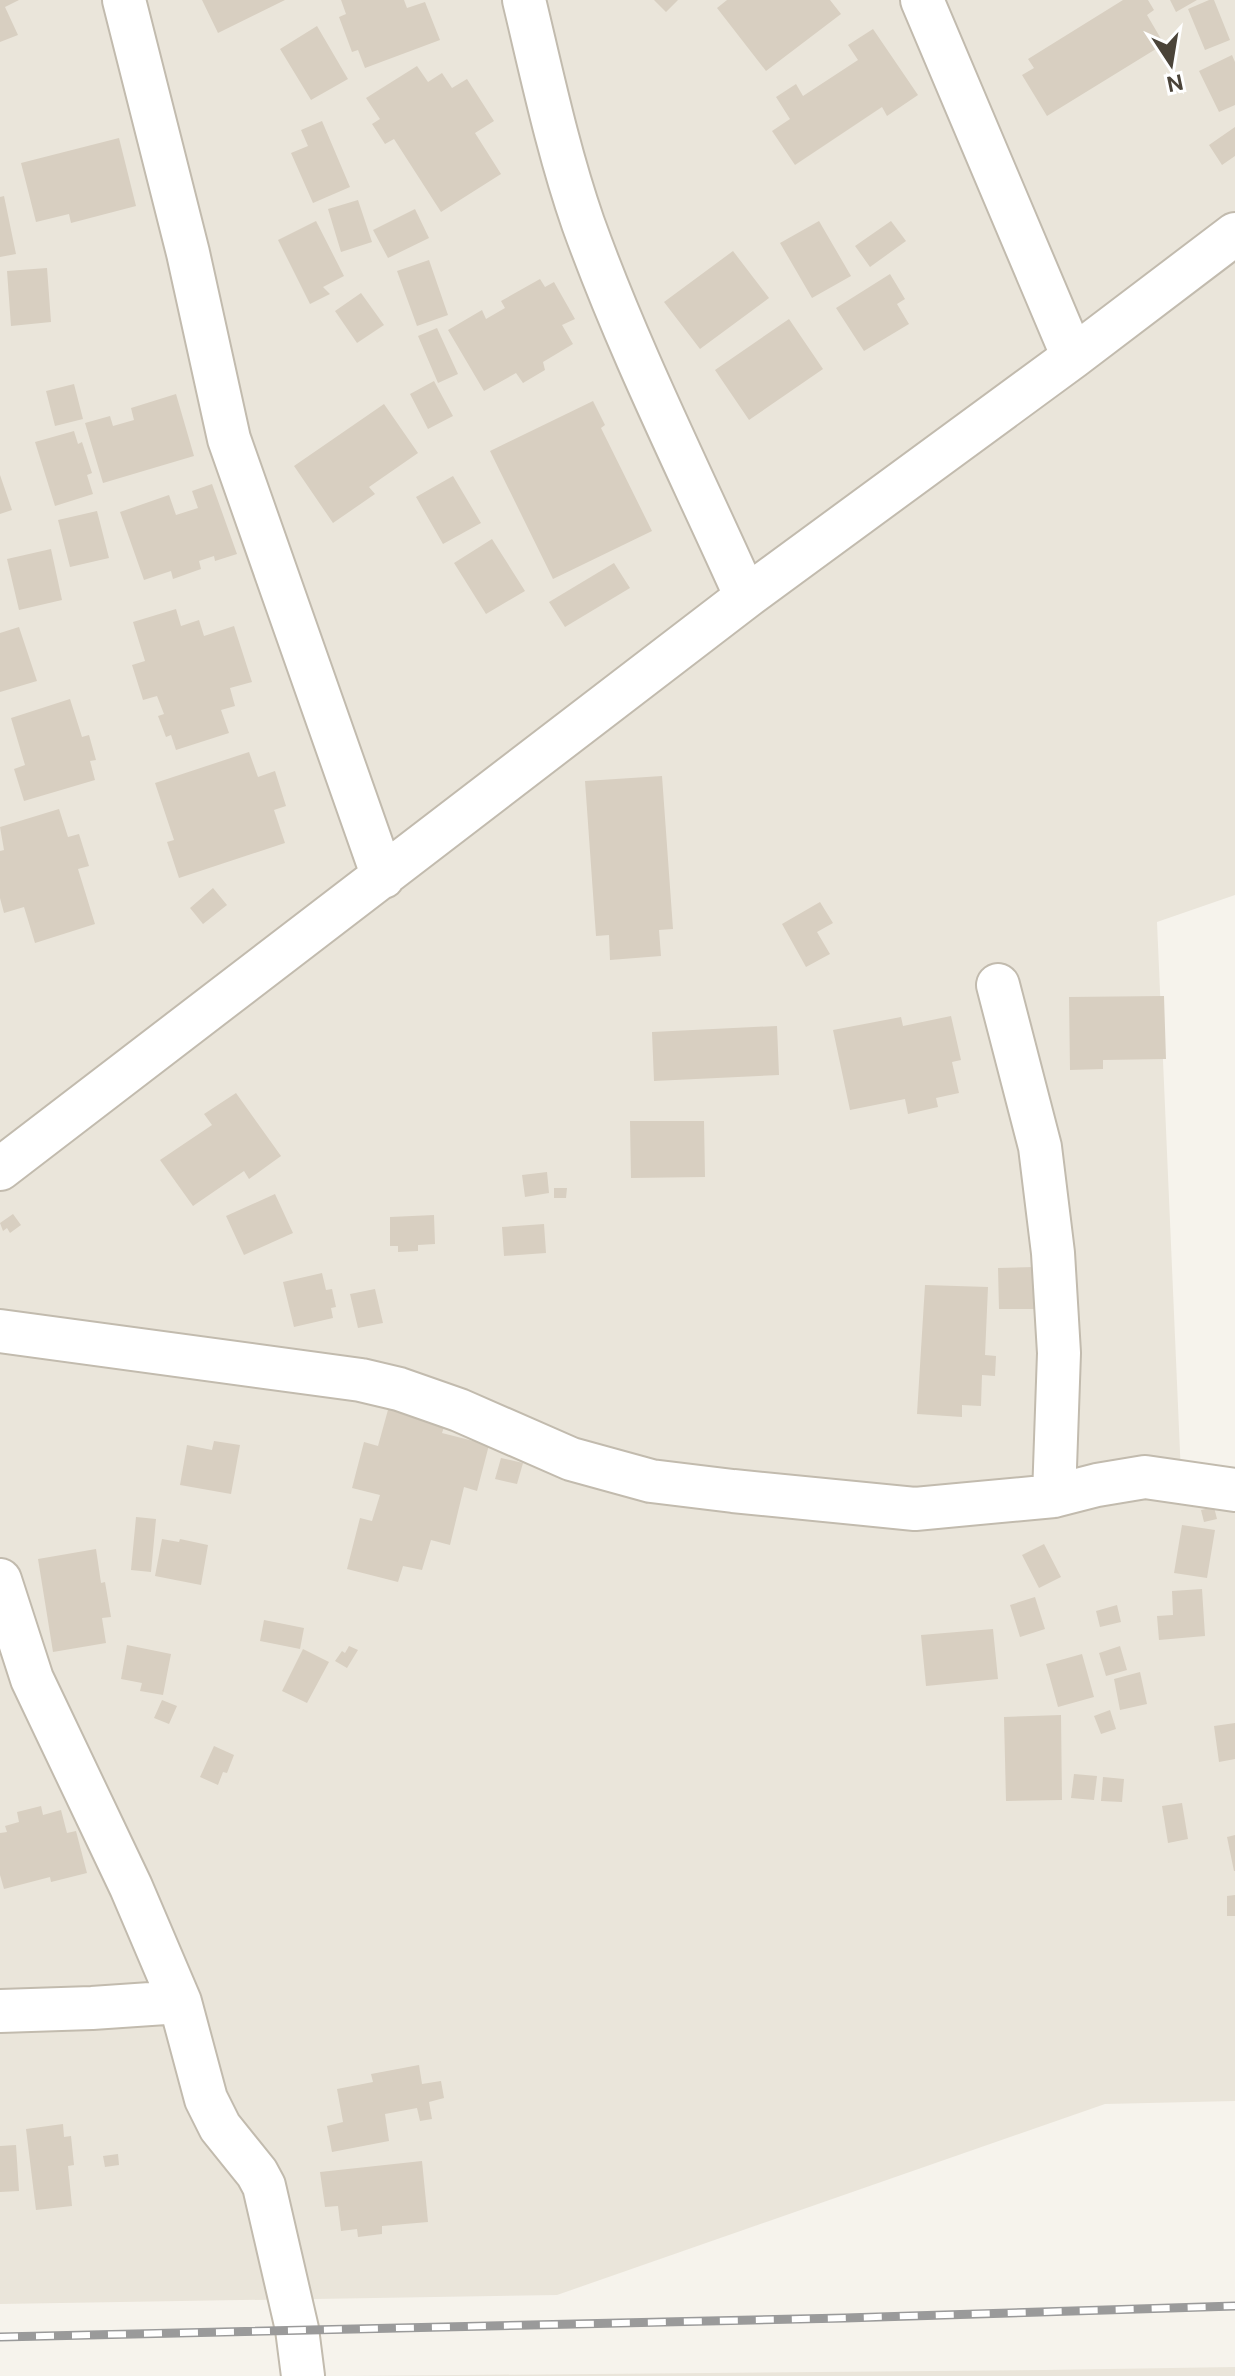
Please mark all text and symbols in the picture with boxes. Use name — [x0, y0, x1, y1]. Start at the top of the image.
north arrow — [1131, 24, 1211, 104]
text: N — [1164, 67, 1186, 99]

